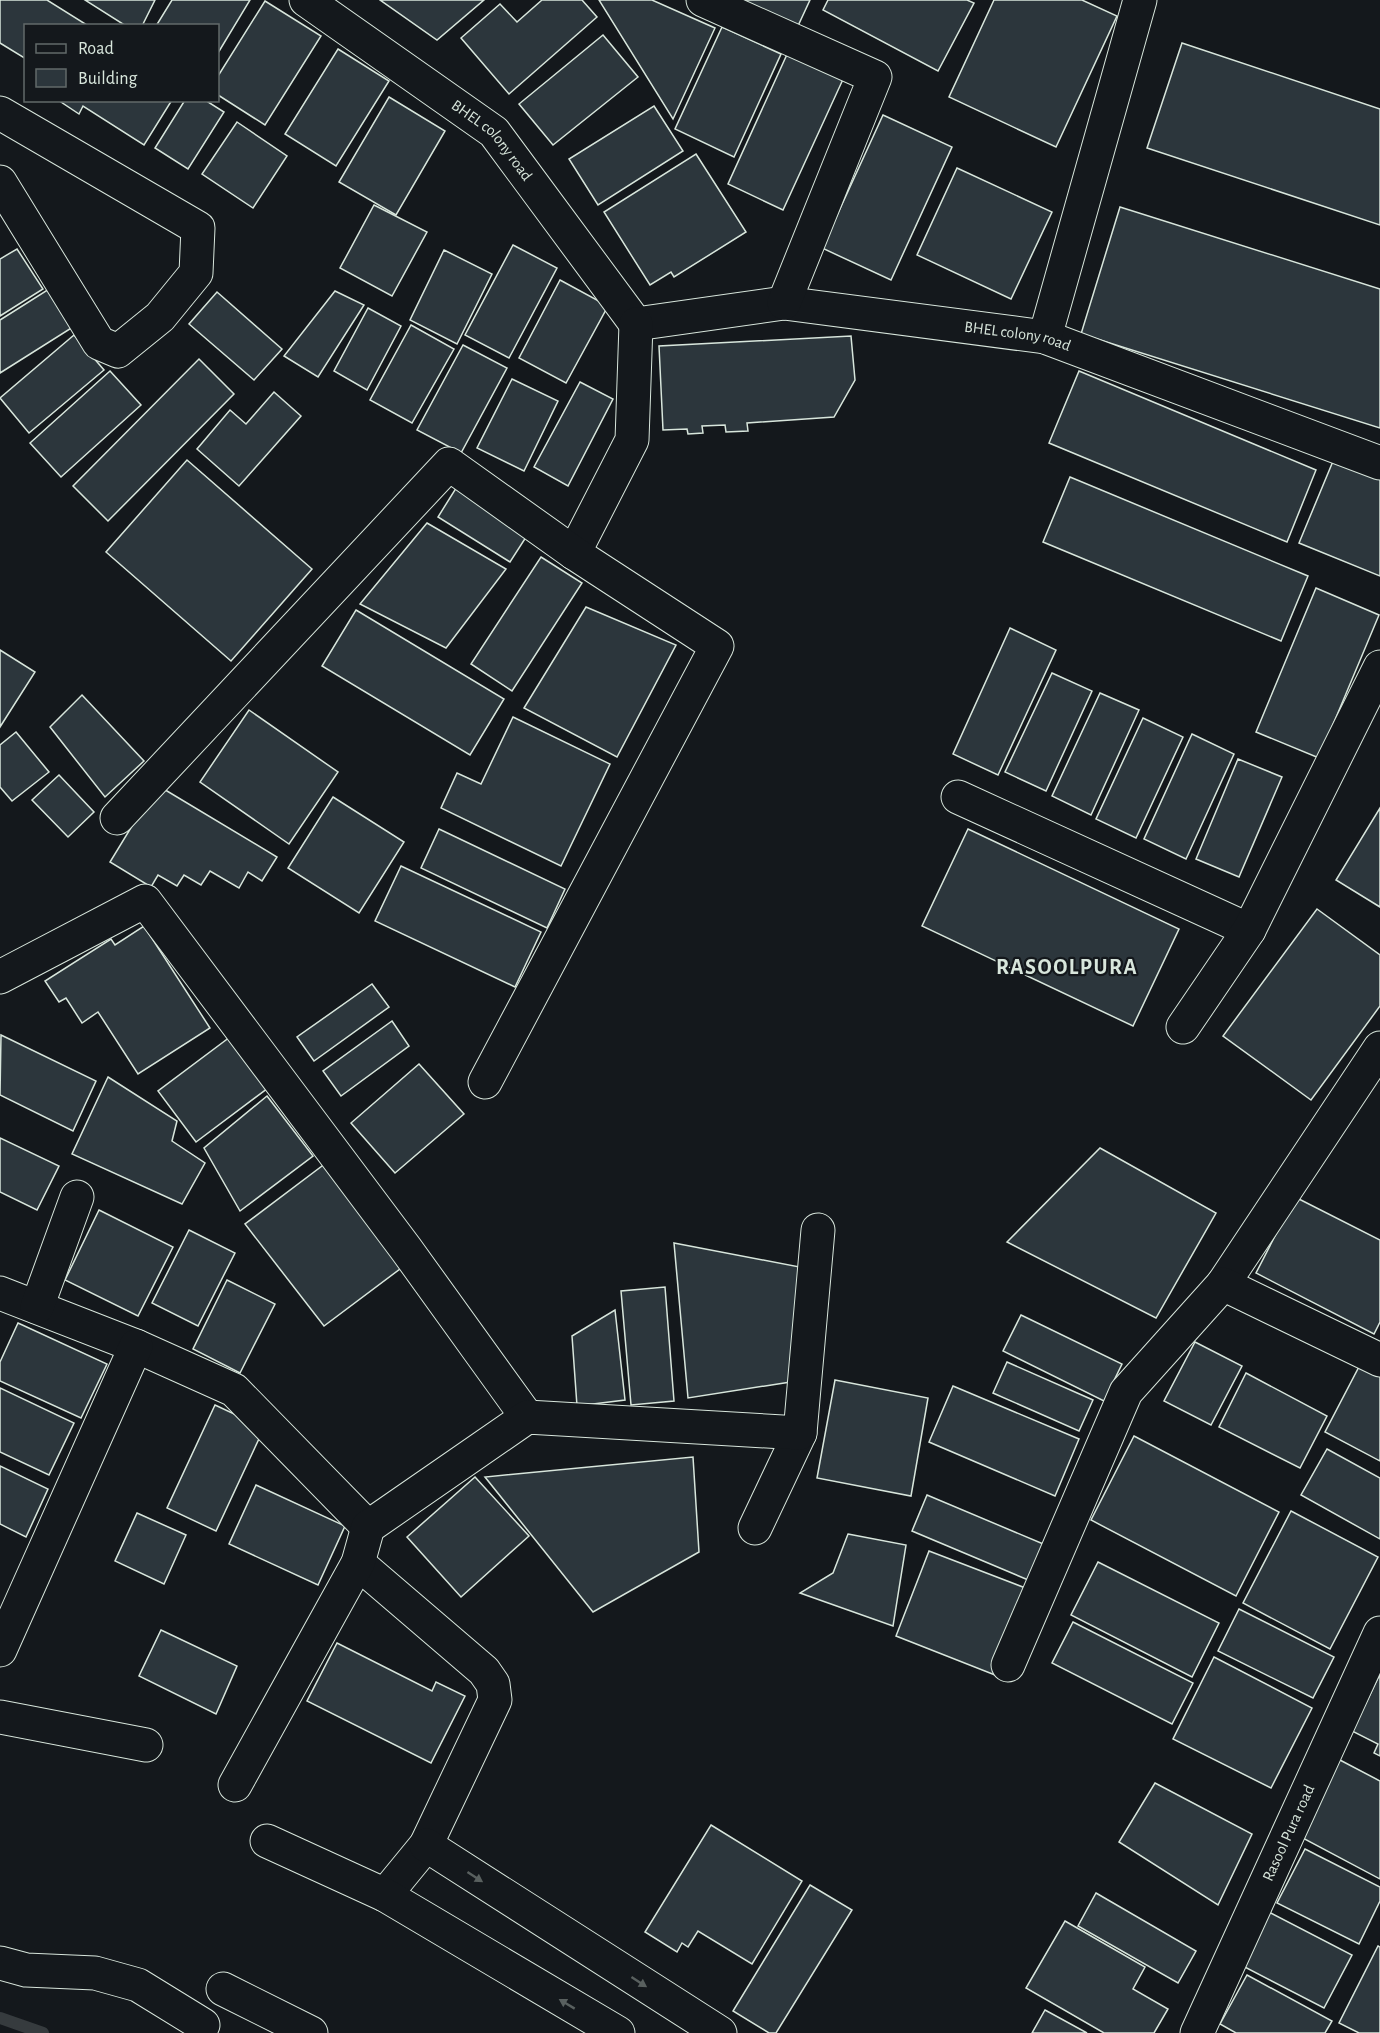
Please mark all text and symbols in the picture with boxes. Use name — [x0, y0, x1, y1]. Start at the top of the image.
legend — [24, 24, 219, 102]
text: Road — [78, 40, 114, 58]
text: Building — [78, 70, 138, 88]
street label: BHEL colony road — [449, 97, 535, 184]
street label: BHEL colony road — [963, 319, 1073, 354]
district label: RASOOLPURA — [996, 956, 1138, 978]
street label: Rasool Pura road — [1260, 1782, 1317, 1884]
one-way arrow — [467, 1871, 483, 1882]
one-way arrow — [631, 1976, 647, 1987]
one-way arrow — [559, 1999, 575, 2010]

